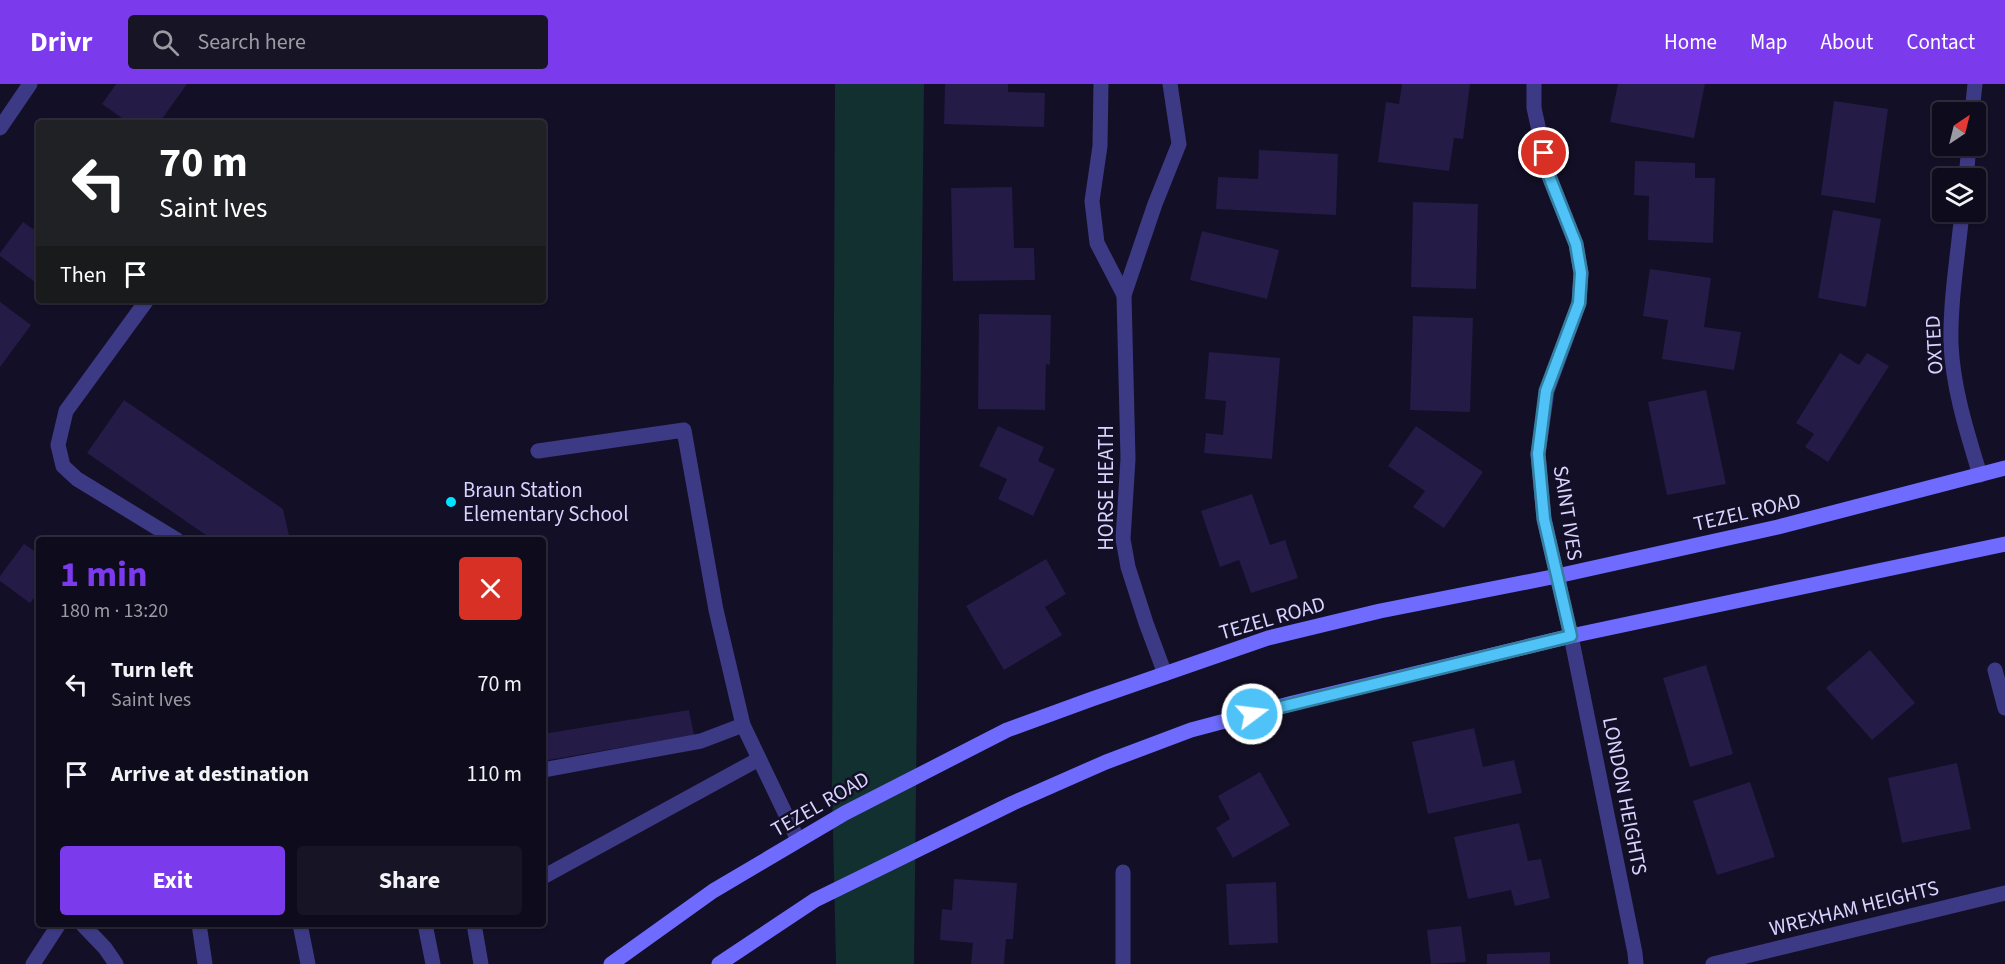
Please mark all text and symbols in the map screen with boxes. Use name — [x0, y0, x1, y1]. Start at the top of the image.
search box — [128, 15, 548, 69]
text: Drivr — [30, 22, 92, 62]
icon: search — [149, 26, 182, 59]
text: Search here — [197, 26, 306, 58]
text: Home — [1664, 27, 1717, 57]
text: Map — [1750, 27, 1788, 57]
text: About — [1821, 27, 1873, 57]
text: Contact — [1906, 27, 1975, 57]
north arrow — [1932, 102, 1986, 156]
map controls — [1932, 102, 1986, 222]
pin — [1518, 127, 1569, 178]
text: 70 m — [159, 133, 248, 193]
icon: arrive — [1527, 136, 1560, 169]
icon: left — [60, 144, 138, 222]
button: layers — [1932, 168, 1986, 222]
text: Saint Ives — [159, 189, 267, 228]
icon: arrive — [119, 258, 152, 291]
text: Then — [60, 259, 107, 291]
street label: OXTED — [1917, 315, 1951, 375]
street label: HORSE HEATH — [1091, 425, 1121, 551]
street label: SAINT IVES — [1546, 463, 1590, 563]
place label: Braun Station Elementary School — [463, 475, 629, 529]
street label: TEZEL ROAD — [1690, 485, 1804, 539]
marker: Braun Station Elementary School — [444, 495, 458, 509]
text: 1 min — [60, 549, 148, 600]
button: close — [459, 557, 522, 620]
street label: TEZEL ROAD — [1215, 589, 1329, 647]
text: 180 m · 13:20 — [60, 597, 168, 625]
text: Turn left — [111, 654, 193, 686]
icon: left — [60, 668, 93, 701]
text: 70 m — [477, 668, 522, 700]
position arrow — [1220, 682, 1284, 746]
text: Saint Ives — [111, 686, 191, 714]
street label: LONDON HEIGHTS — [1595, 714, 1655, 878]
icon: arrive — [60, 758, 93, 791]
text: Arrive at destination — [111, 758, 309, 790]
text: 110 m — [467, 758, 522, 790]
street label: TEZEL ROAD — [765, 764, 875, 844]
button: Exit — [60, 846, 285, 915]
button: Share — [297, 846, 522, 915]
street label: WREXHAM HEIGHTS — [1766, 872, 1942, 944]

